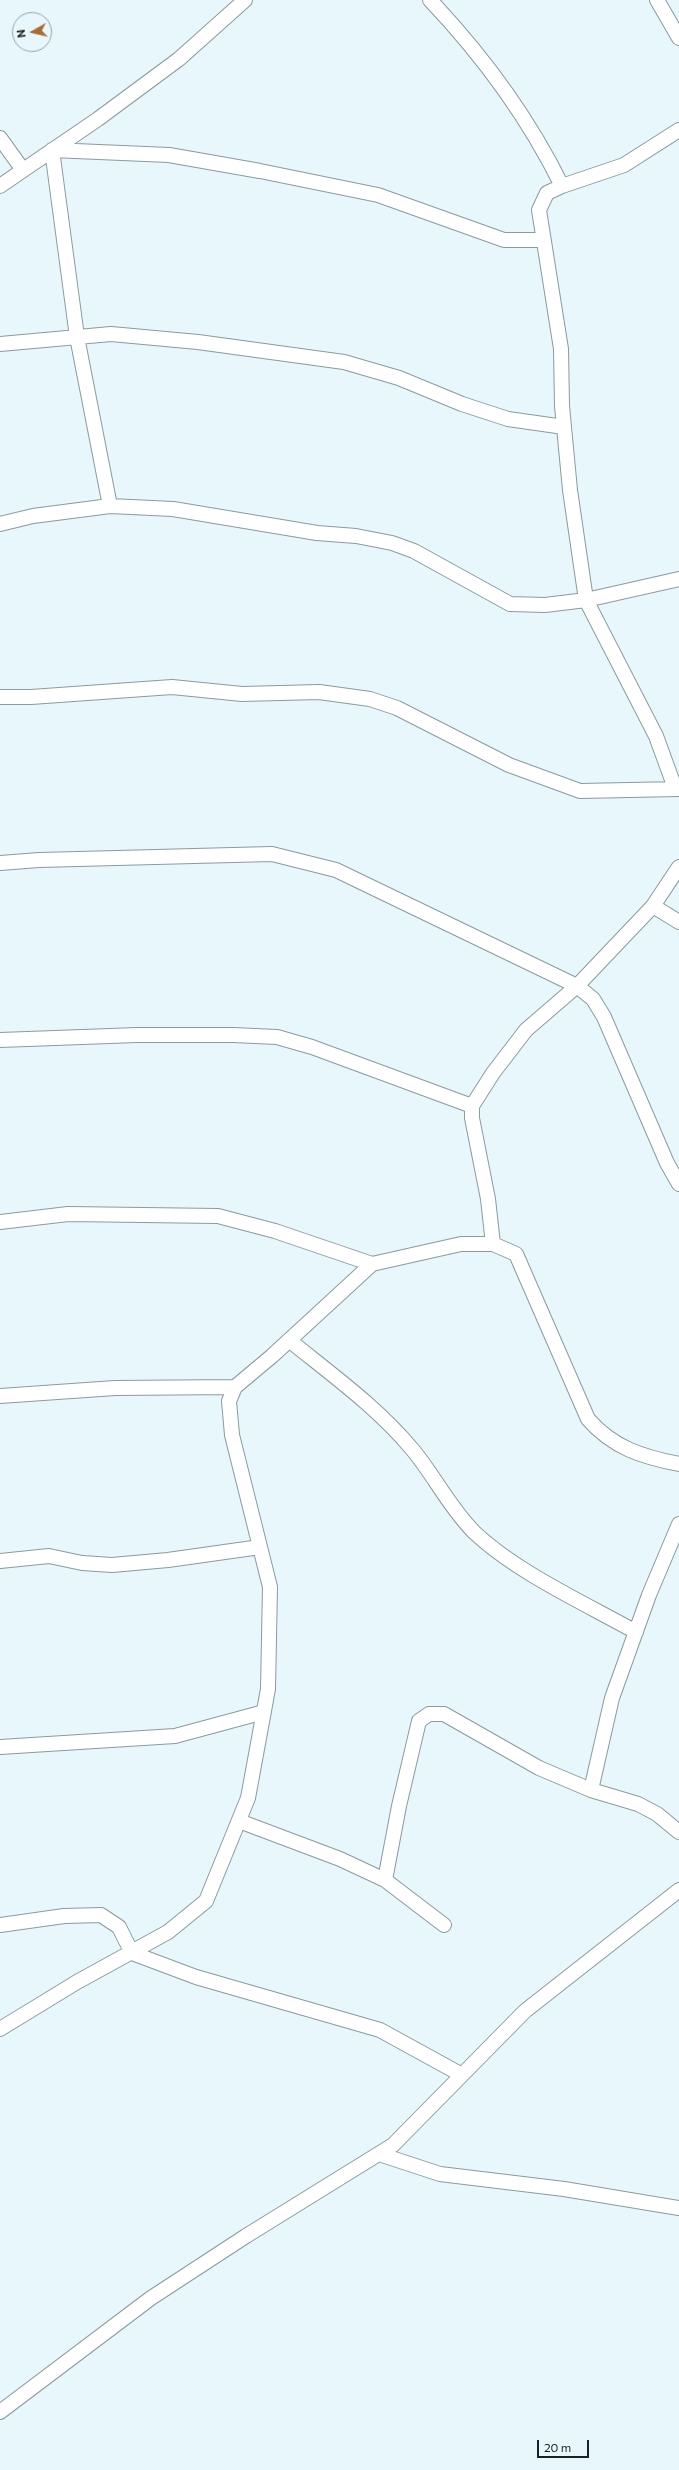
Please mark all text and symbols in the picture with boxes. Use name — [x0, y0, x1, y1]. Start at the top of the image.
north arrow — [12, 12, 52, 52]
text: N — [14, 29, 28, 39]
scale bar — [539, 2432, 591, 2458]
text: 20 m — [544, 2440, 571, 2454]

